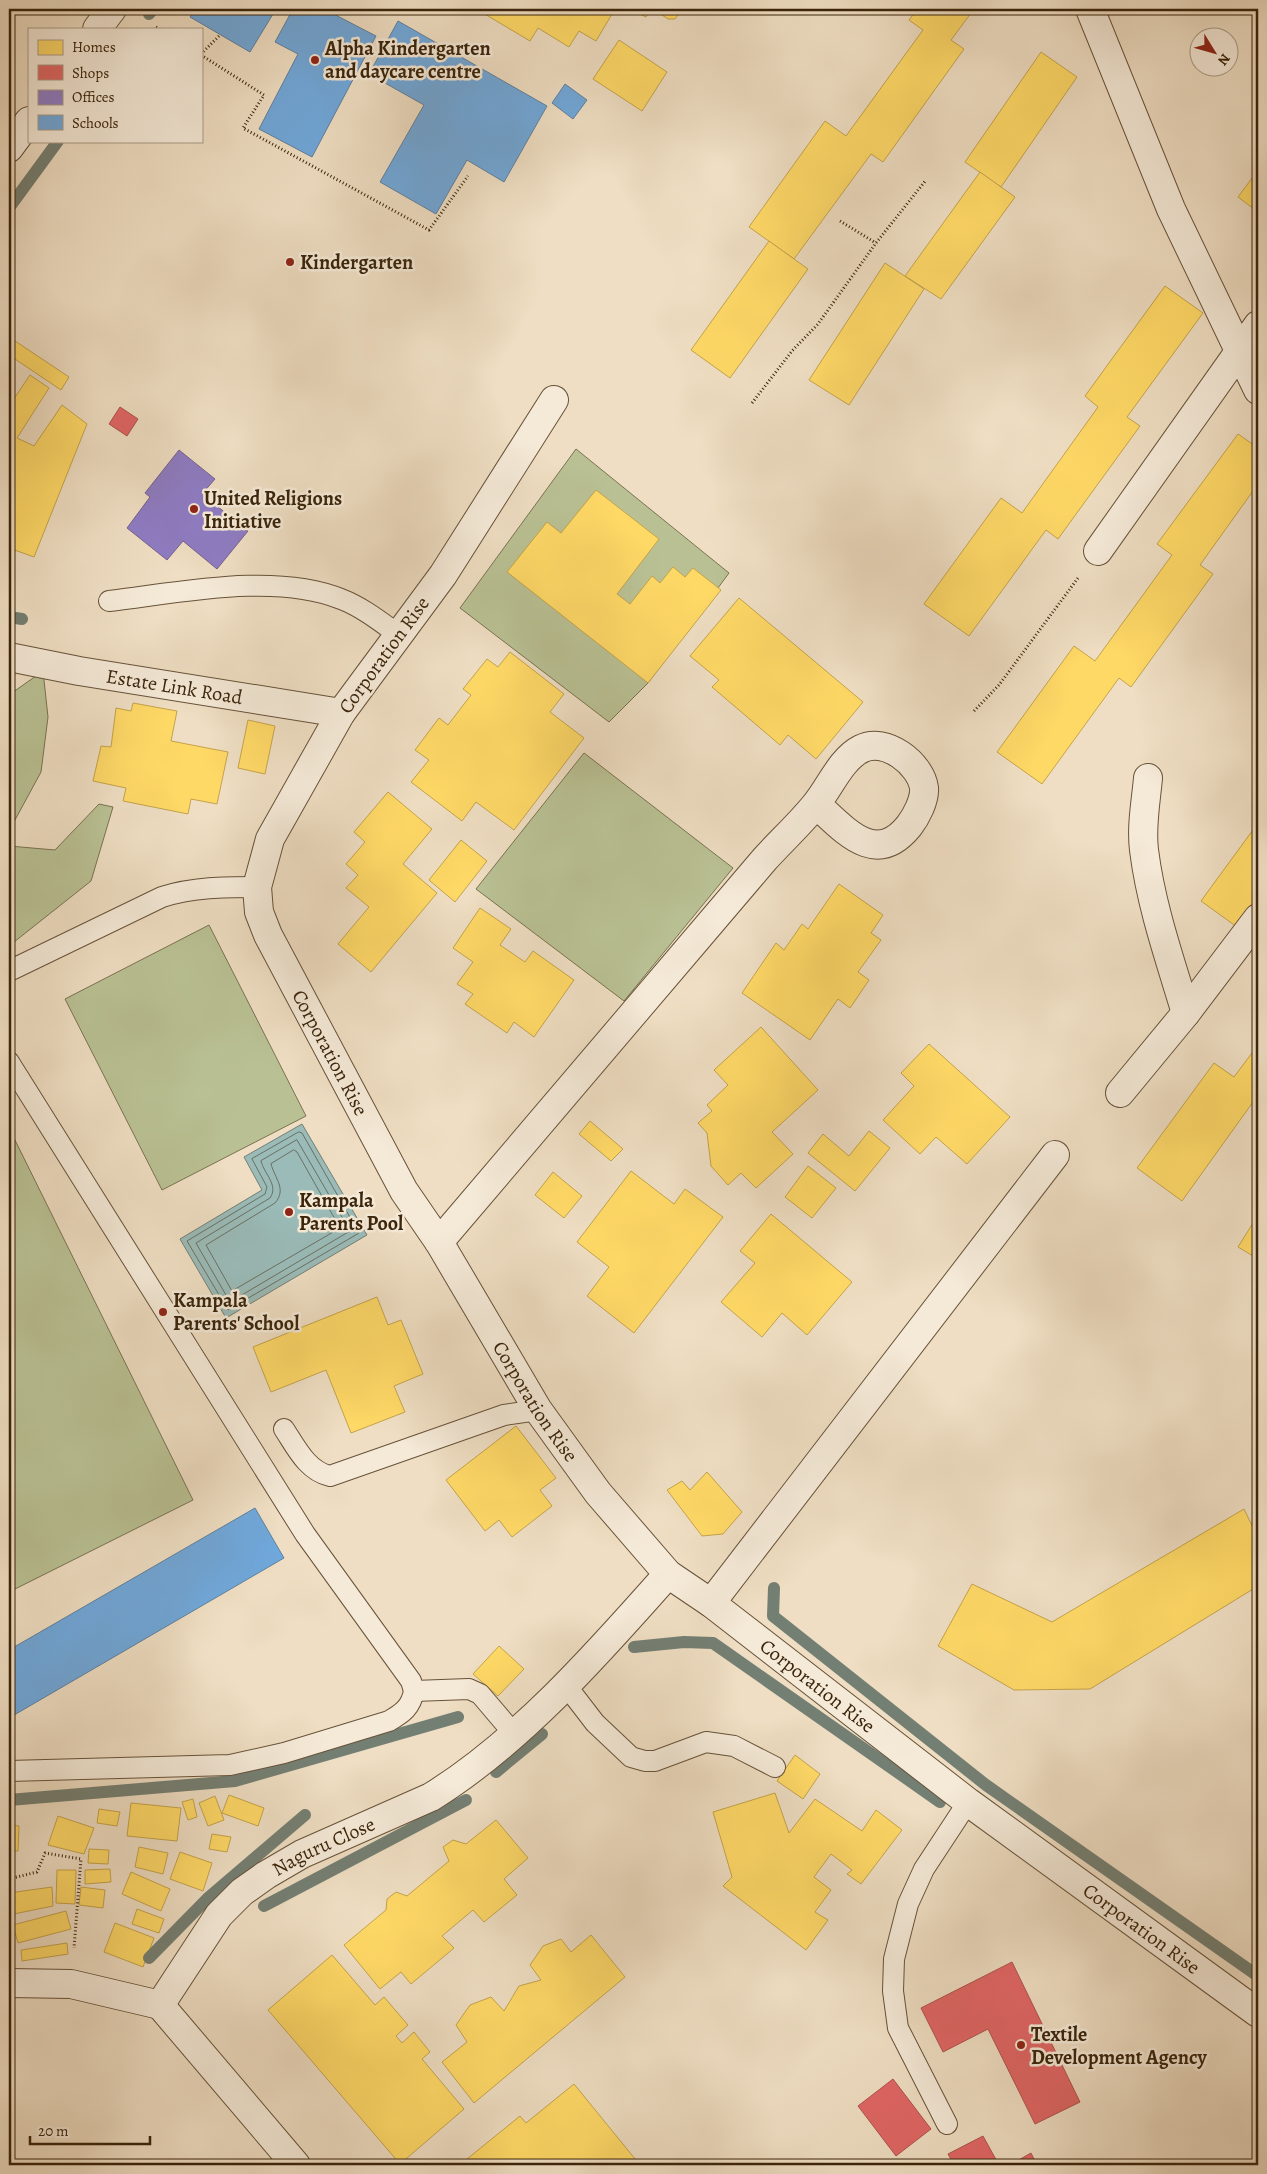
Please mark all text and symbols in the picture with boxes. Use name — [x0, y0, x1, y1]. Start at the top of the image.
legend — [28, 28, 202, 142]
north arrow — [1190, 28, 1240, 78]
place label: Alpha Kindergarten and daycare centre — [324, 35, 491, 85]
text: Homes — [72, 37, 116, 57]
text: N — [1213, 50, 1235, 69]
marker: Alpha Kindergarten and daycare centre — [309, 54, 321, 66]
text: Shops — [72, 63, 109, 83]
text: Offices — [72, 87, 115, 107]
text: Schools — [72, 113, 119, 133]
place label: Kindergarten — [300, 249, 413, 276]
marker: Kindergarten — [284, 256, 296, 268]
place label: United Religions Initiative — [204, 485, 342, 535]
marker: United Religions Initiative — [188, 503, 200, 515]
street label: Corporation Rise — [332, 591, 436, 719]
street label: Estate Link Road — [104, 662, 245, 711]
street label: Corporation Rise — [286, 985, 375, 1120]
place label: Kampala Parents Pool — [299, 1187, 404, 1237]
marker: Kampala Parents Pool — [283, 1206, 295, 1218]
place label: Kampala Parents' School — [173, 1287, 300, 1337]
marker: Kampala Parents' School — [157, 1306, 169, 1318]
street label: Corporation Rise — [487, 1336, 585, 1467]
street label: Corporation Rise — [755, 1632, 881, 1739]
street label: Naguru Close — [267, 1810, 379, 1882]
street label: Corporation Rise — [1078, 1877, 1206, 1980]
place label: Textile Development Agency — [1031, 2021, 1208, 2071]
marker: Textile Development Agency — [1015, 2039, 1027, 2051]
scale bar — [30, 2114, 150, 2146]
text: 20 m — [38, 2121, 69, 2141]

